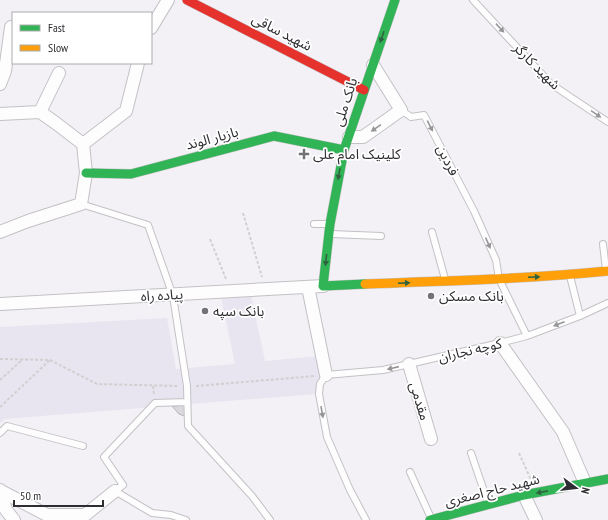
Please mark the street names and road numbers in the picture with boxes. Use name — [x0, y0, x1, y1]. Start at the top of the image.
street label: شهید ساقی — [249, 9, 315, 55]
street label: شهيد کارگر — [509, 38, 564, 93]
street label: بانک ملی — [329, 75, 361, 129]
street label: بازیار الوند — [184, 122, 240, 154]
street label: فردین — [433, 141, 463, 179]
street label: پیاده راه — [140, 285, 184, 306]
street label: کوچه نجاران — [436, 334, 504, 367]
street label: مقدمی — [406, 380, 434, 422]
street label: شهید حاج اصغری — [443, 469, 542, 512]

